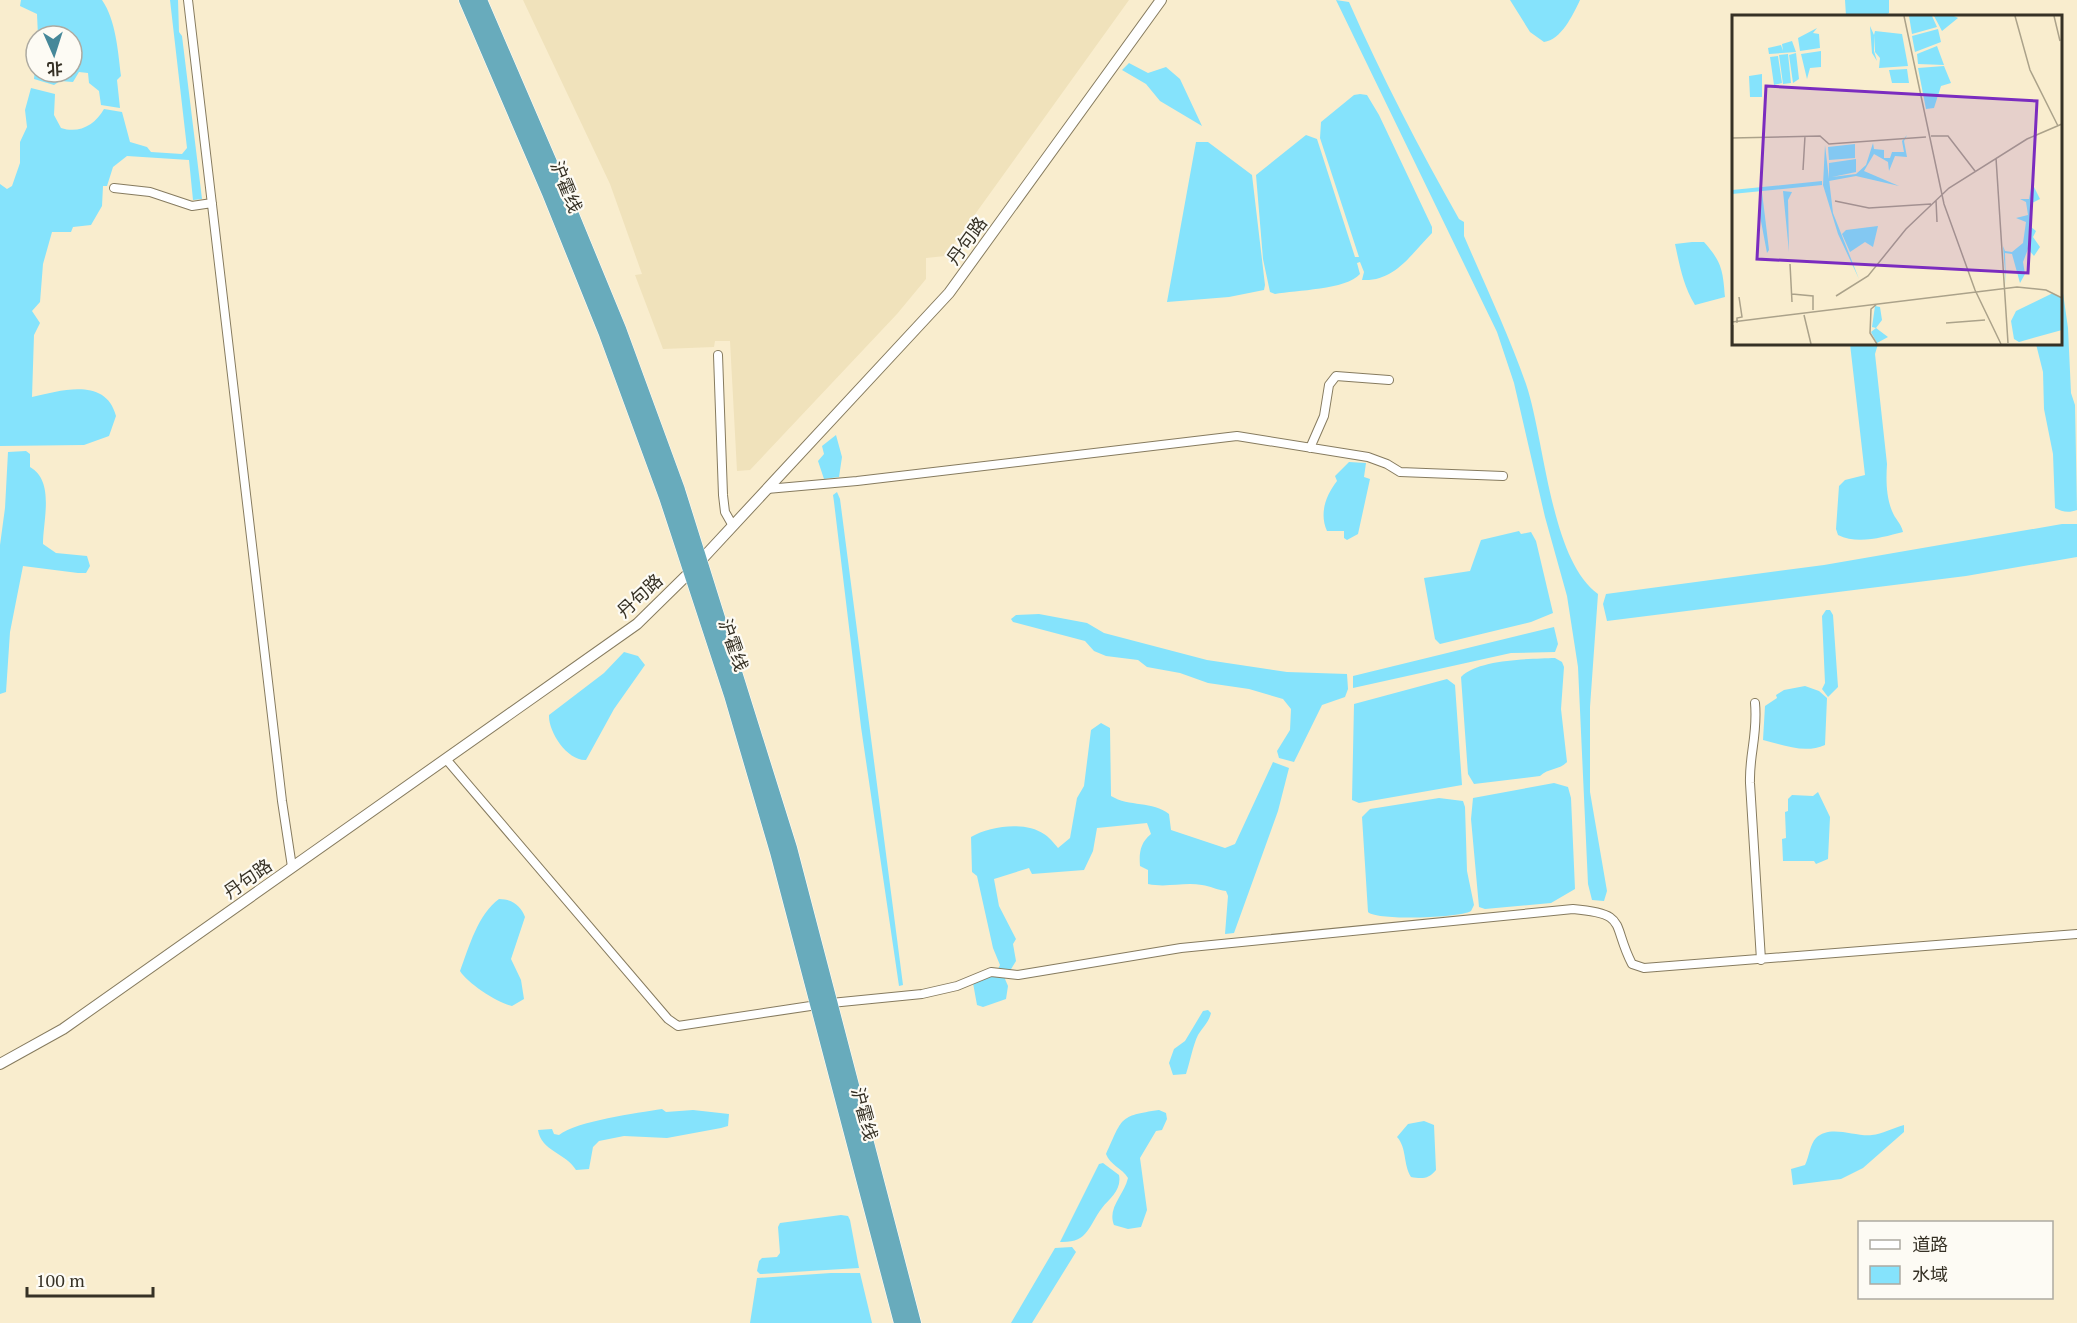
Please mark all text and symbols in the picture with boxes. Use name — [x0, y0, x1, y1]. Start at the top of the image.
inset map — [1732, 15, 2062, 345]
north arrow — [24, 24, 84, 84]
text: 北 — [46, 58, 63, 80]
street label: 沪霍线 — [546, 157, 588, 216]
street label: 丹句路 — [941, 212, 992, 269]
street label: 丹句路 — [611, 568, 667, 622]
street label: 沪霍线 — [714, 615, 754, 674]
street label: 丹句路 — [218, 853, 276, 903]
street label: 沪霍线 — [846, 1085, 884, 1143]
legend — [1858, 1221, 2053, 1299]
text: 道路 — [1912, 1232, 1948, 1256]
scale bar — [27, 1260, 153, 1298]
text: 水域 — [1912, 1262, 1948, 1286]
text: 100 m — [36, 1268, 85, 1292]

